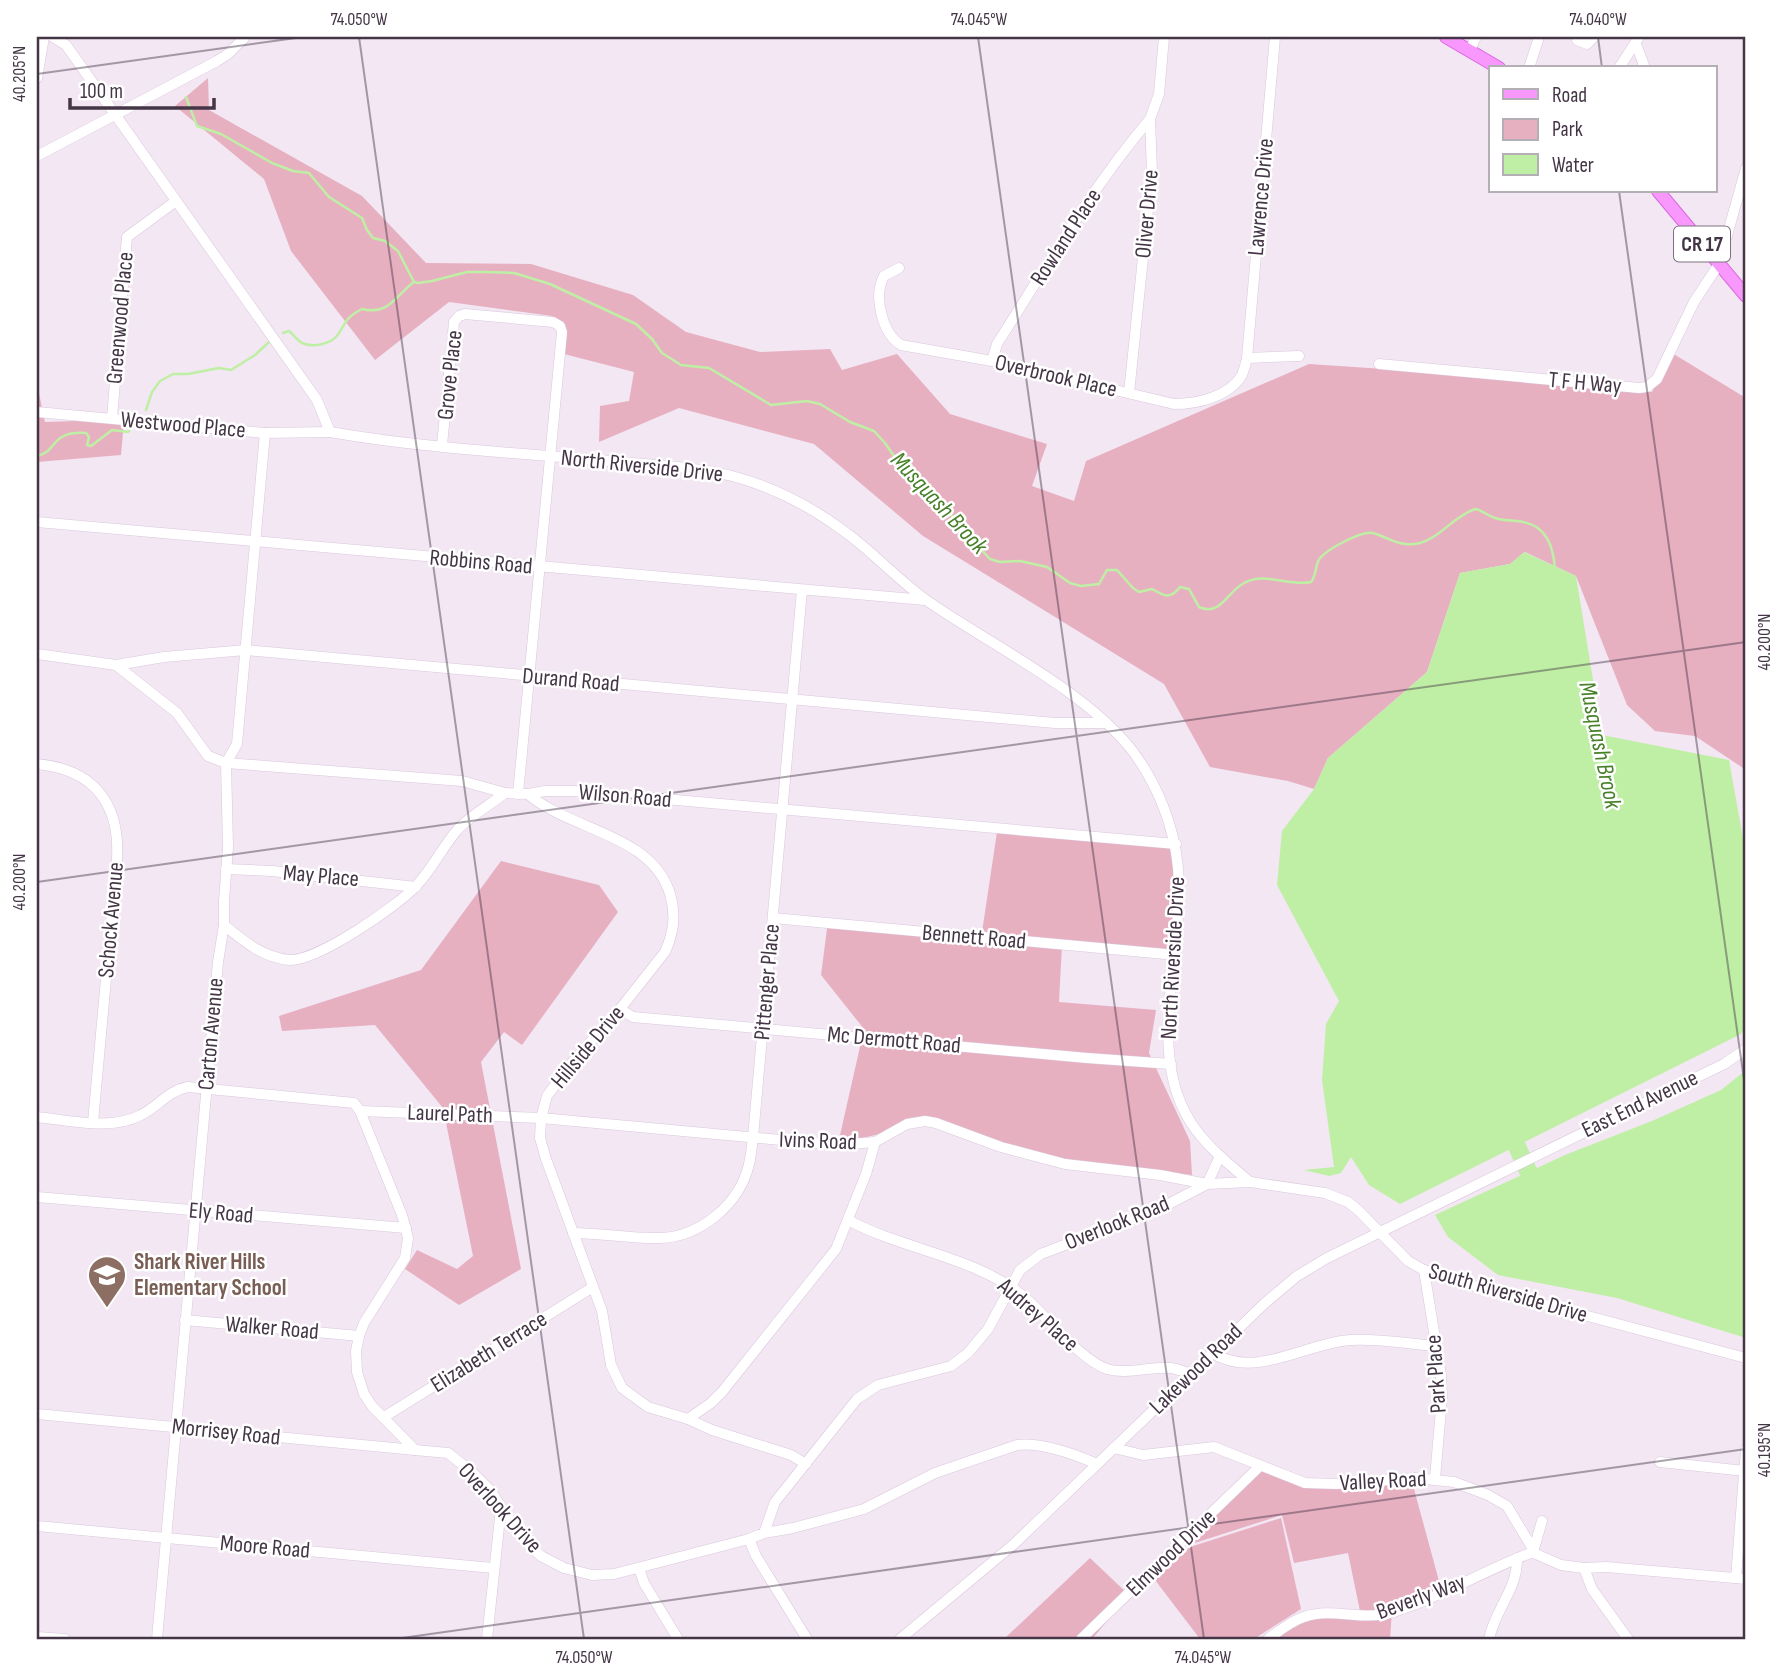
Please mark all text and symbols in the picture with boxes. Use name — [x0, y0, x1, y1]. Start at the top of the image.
text: 74.050°W — [331, 9, 388, 30]
text: 74.045°W — [951, 9, 1008, 30]
text: 74.040°W — [1569, 9, 1627, 30]
text: 40.205°N — [9, 46, 30, 102]
scale bar — [70, 66, 214, 110]
legend — [1489, 66, 1716, 192]
text: 100 m — [80, 79, 123, 104]
text: Road — [1552, 83, 1587, 108]
text: Park — [1552, 117, 1583, 142]
street label: Lawrence Drive — [1242, 137, 1280, 257]
text: Water — [1552, 153, 1594, 178]
street label: Oliver Drive — [1129, 169, 1165, 259]
street label: Rowland Place — [1024, 183, 1108, 291]
road number: CR 17 — [1674, 226, 1730, 262]
street label: Greenwood Place — [100, 251, 140, 385]
street label: Grove Place — [431, 329, 469, 421]
street label: Overbrook Place — [992, 348, 1120, 404]
street label: T F H Way — [1547, 366, 1623, 400]
street label: Westwood Place — [119, 406, 247, 444]
street label: North Riverside Drive — [559, 444, 725, 488]
water label: Musquash Brook — [884, 446, 994, 561]
street label: Robbins Road — [428, 544, 534, 580]
text: 40.200°N — [1754, 613, 1775, 671]
street label: Durand Road — [521, 662, 621, 698]
water label: Musquash Brook — [1572, 679, 1628, 812]
street label: Wilson Road — [577, 778, 673, 814]
text: 40.200°N — [9, 853, 30, 911]
street label: May Place — [282, 859, 360, 893]
street label: Schock Avenue — [92, 861, 130, 979]
street label: North Riverside Drive — [1155, 876, 1191, 1040]
street label: Bennett Road — [921, 919, 1027, 955]
street label: Pittenger Place — [748, 923, 786, 1041]
street label: Carton Avenue — [192, 977, 230, 1091]
street label: Hillside Drive — [545, 1000, 631, 1094]
street label: Mc Dermott Road — [826, 1020, 962, 1060]
street label: East End Avenue — [1577, 1064, 1703, 1144]
street label: Laurel Path — [407, 1099, 493, 1129]
street label: Ivins Road — [779, 1126, 857, 1156]
street label: Overlook Road — [1061, 1189, 1173, 1257]
street label: Ely Road — [188, 1196, 254, 1230]
place label: Shark River Hills Elementary School — [134, 1248, 286, 1302]
school or university icon: Shark River Hills Elementary School — [86, 1254, 128, 1309]
street label: South Riverside Drive — [1425, 1257, 1591, 1329]
street label: Audrey Place — [991, 1272, 1084, 1358]
street label: Elizabeth Terrace — [426, 1305, 552, 1399]
street label: Walker Road — [224, 1310, 320, 1346]
street label: Lakewood Road — [1144, 1318, 1248, 1420]
street label: Park Place — [1419, 1334, 1453, 1414]
street label: Morrisey Road — [170, 1412, 282, 1452]
text: 40.195°N — [1754, 1423, 1775, 1477]
street label: Overlook Drive — [452, 1457, 548, 1559]
street label: Valley Road — [1339, 1465, 1427, 1497]
street label: Elmwood Drive — [1120, 1503, 1222, 1603]
street label: Moore Road — [219, 1529, 311, 1565]
street label: Beverly Way — [1373, 1568, 1469, 1626]
text: 74.050°W — [556, 1647, 613, 1668]
text: 74.045°W — [1175, 1647, 1232, 1668]

